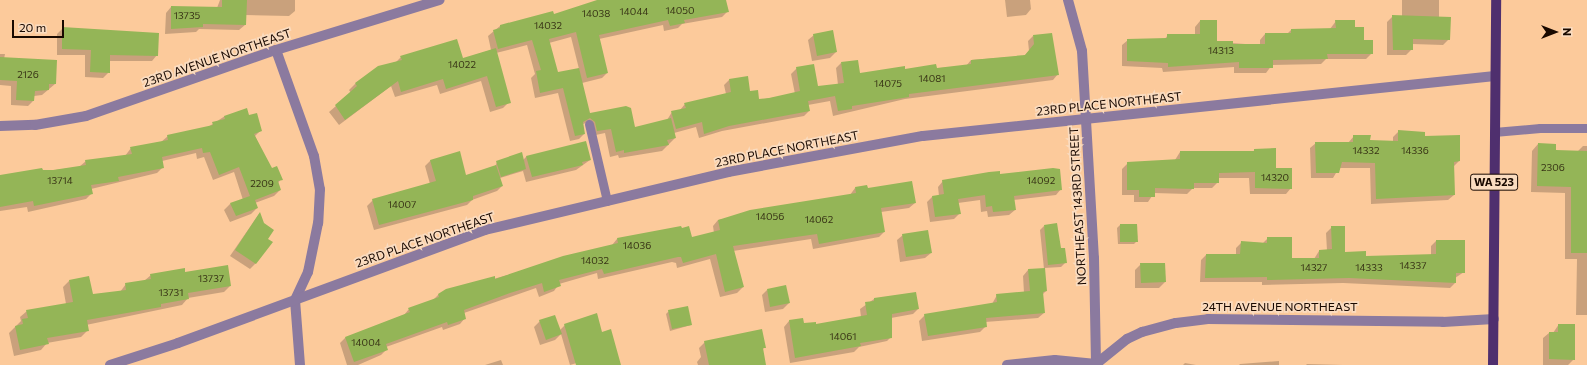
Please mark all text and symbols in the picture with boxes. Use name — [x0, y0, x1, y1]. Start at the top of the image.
house number: 14050 — [665, 5, 695, 17]
house number: 14044 — [620, 6, 648, 18]
house number: 14038 — [582, 8, 610, 20]
house number: 13735 — [174, 10, 200, 22]
scale bar — [14, 12, 66, 38]
north arrow — [1535, 12, 1575, 52]
text: 20 m — [19, 20, 46, 34]
house number: 14032 — [534, 20, 562, 32]
street label: 23RD AVENUE NORTHEAST — [141, 26, 293, 90]
text: N — [1561, 28, 1574, 36]
house number: 14313 — [1208, 45, 1234, 57]
house number: 14022 — [448, 59, 476, 71]
house number: 2126 — [17, 69, 39, 81]
house number: 14081 — [918, 73, 946, 85]
house number: 14075 — [874, 78, 902, 90]
street label: 23RD PLACE NORTHEAST — [1036, 89, 1182, 119]
street label: NORTHEAST 143RD STREET — [1067, 126, 1089, 286]
street label: 23RD PLACE NORTHEAST — [714, 128, 860, 170]
house number: 14332 — [1352, 145, 1380, 157]
house number: 14336 — [1401, 145, 1429, 157]
house number: 2306 — [1541, 162, 1565, 174]
house number: 14320 — [1261, 172, 1289, 184]
road number: WA 523 — [1470, 173, 1518, 191]
house number: 13714 — [47, 175, 73, 187]
house number: 14092 — [1027, 175, 1055, 187]
house number: 2209 — [250, 178, 274, 190]
house number: 14007 — [388, 199, 416, 211]
street label: 23RD PLACE NORTHEAST — [354, 209, 496, 271]
house number: 14056 — [756, 211, 784, 223]
house number: 14062 — [805, 214, 833, 226]
house number: 14036 — [623, 240, 651, 252]
house number: 14032 — [581, 255, 609, 267]
house number: 14337 — [1400, 260, 1426, 272]
house number: 14327 — [1301, 262, 1327, 274]
house number: 14333 — [1355, 262, 1383, 274]
house number: 13737 — [198, 273, 224, 285]
house number: 13731 — [158, 287, 184, 299]
street label: 24TH AVENUE NORTHEAST — [1202, 300, 1358, 314]
house number: 14061 — [829, 331, 857, 343]
house number: 14004 — [351, 337, 381, 349]

